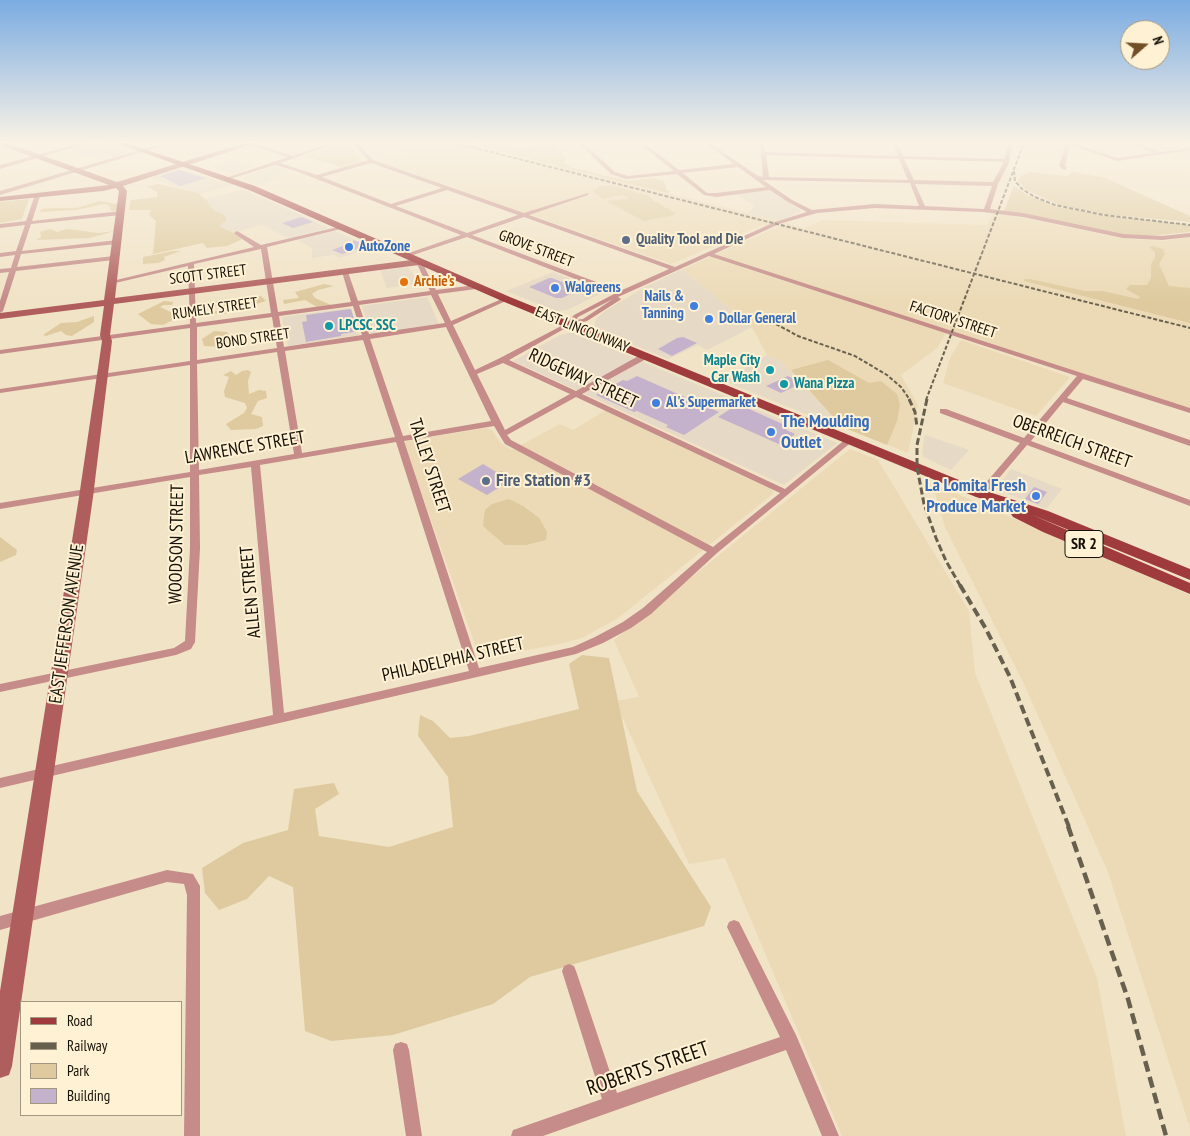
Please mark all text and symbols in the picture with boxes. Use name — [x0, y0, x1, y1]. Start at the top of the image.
north arrow — [1120, 20, 1170, 70]
text: N — [1148, 34, 1168, 47]
street label: GROVE STREET — [496, 227, 576, 271]
place label: Quality Tool and Die — [636, 231, 743, 249]
marker: Quality Tool and Die — [620, 234, 632, 246]
place label: AutoZone — [359, 238, 410, 256]
marker: AutoZone — [343, 241, 355, 253]
street label: SCOTT STREET — [168, 261, 248, 289]
place label: Archie's — [414, 273, 455, 291]
marker: Archie's — [398, 276, 410, 288]
place label: Walgreens — [565, 279, 621, 297]
marker: Walgreens — [549, 282, 561, 294]
place label: Nails & Tanning — [642, 288, 684, 323]
street label: RUMELY STREET — [171, 294, 259, 324]
street label: FACTORY STREET — [907, 297, 999, 343]
marker: Nails & Tanning — [688, 300, 700, 312]
street label: EAST LINCOLNWAY — [533, 303, 631, 357]
place label: Dollar General — [719, 310, 796, 328]
marker: Dollar General — [703, 313, 715, 325]
place label: LPCSC SSC — [339, 317, 396, 335]
marker: LPCSC SSC — [323, 320, 335, 332]
street label: BOND STREET — [215, 325, 291, 353]
street label: RIDGEWAY STREET — [525, 344, 641, 414]
place label: Maple City Car Wash — [704, 352, 760, 387]
marker: Maple City Car Wash — [764, 364, 776, 376]
place label: Wana Pizza — [794, 375, 854, 393]
marker: Wana Pizza — [778, 378, 790, 390]
place label: Al's Supermarket — [666, 394, 756, 412]
marker: Al's Supermarket — [650, 397, 662, 409]
street label: OBERREICH STREET — [1010, 410, 1134, 474]
place label: The Moulding Outlet — [781, 411, 869, 454]
street label: TALLEY STREET — [404, 416, 454, 516]
marker: The Moulding Outlet — [765, 426, 777, 438]
street label: LAWRENCE STREET — [183, 427, 307, 469]
place label: Fire Station #3 — [496, 470, 591, 492]
marker: Fire Station #3 — [480, 475, 492, 487]
place label: La Lomita Fresh Produce Market — [925, 475, 1026, 518]
street label: WOODSON STREET — [165, 484, 189, 604]
marker: La Lomita Fresh Produce Market — [1030, 490, 1042, 502]
road number: SR 2 — [1065, 530, 1103, 558]
street label: EAST JEFFERSON AVENUE — [45, 543, 89, 705]
street label: ALLEN STREET — [236, 545, 266, 639]
street label: PHILADELPHIA STREET — [380, 633, 526, 687]
legend — [20, 1001, 182, 1116]
text: Road — [67, 1011, 93, 1030]
text: Railway — [67, 1036, 107, 1055]
street label: ROBERTS STREET — [584, 1036, 712, 1102]
text: Park — [67, 1061, 89, 1080]
text: Building — [67, 1086, 110, 1105]

